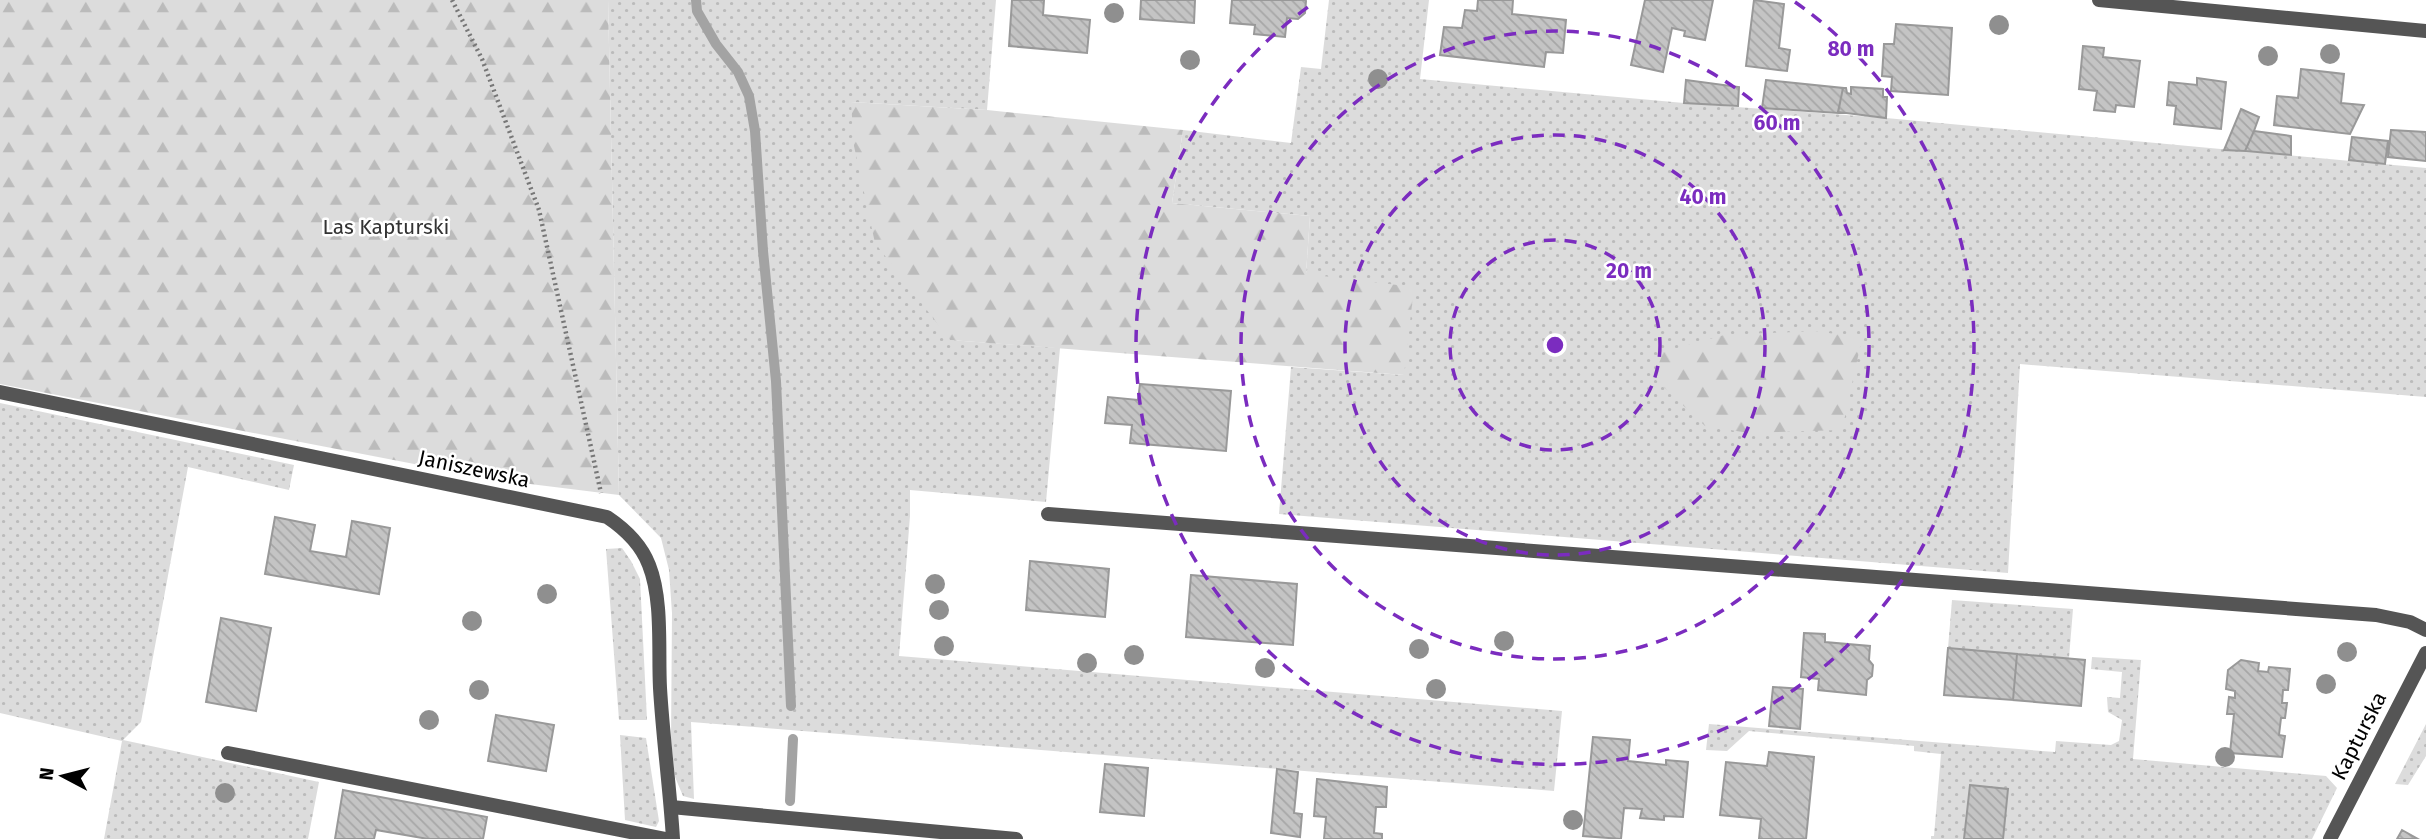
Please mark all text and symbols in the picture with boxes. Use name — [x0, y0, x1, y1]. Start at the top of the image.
text: 80 m — [1827, 36, 1875, 62]
text: 60 m — [1754, 110, 1800, 136]
text: 40 m — [1680, 184, 1726, 210]
park label: Las Kapturski — [322, 214, 450, 240]
text: 20 m — [1606, 258, 1652, 284]
centre of rings — [1543, 333, 1567, 357]
street label: Janiszewska — [416, 445, 532, 493]
street label: Kapturska — [2326, 688, 2392, 784]
north arrow — [28, 741, 98, 811]
text: N — [34, 766, 59, 782]

